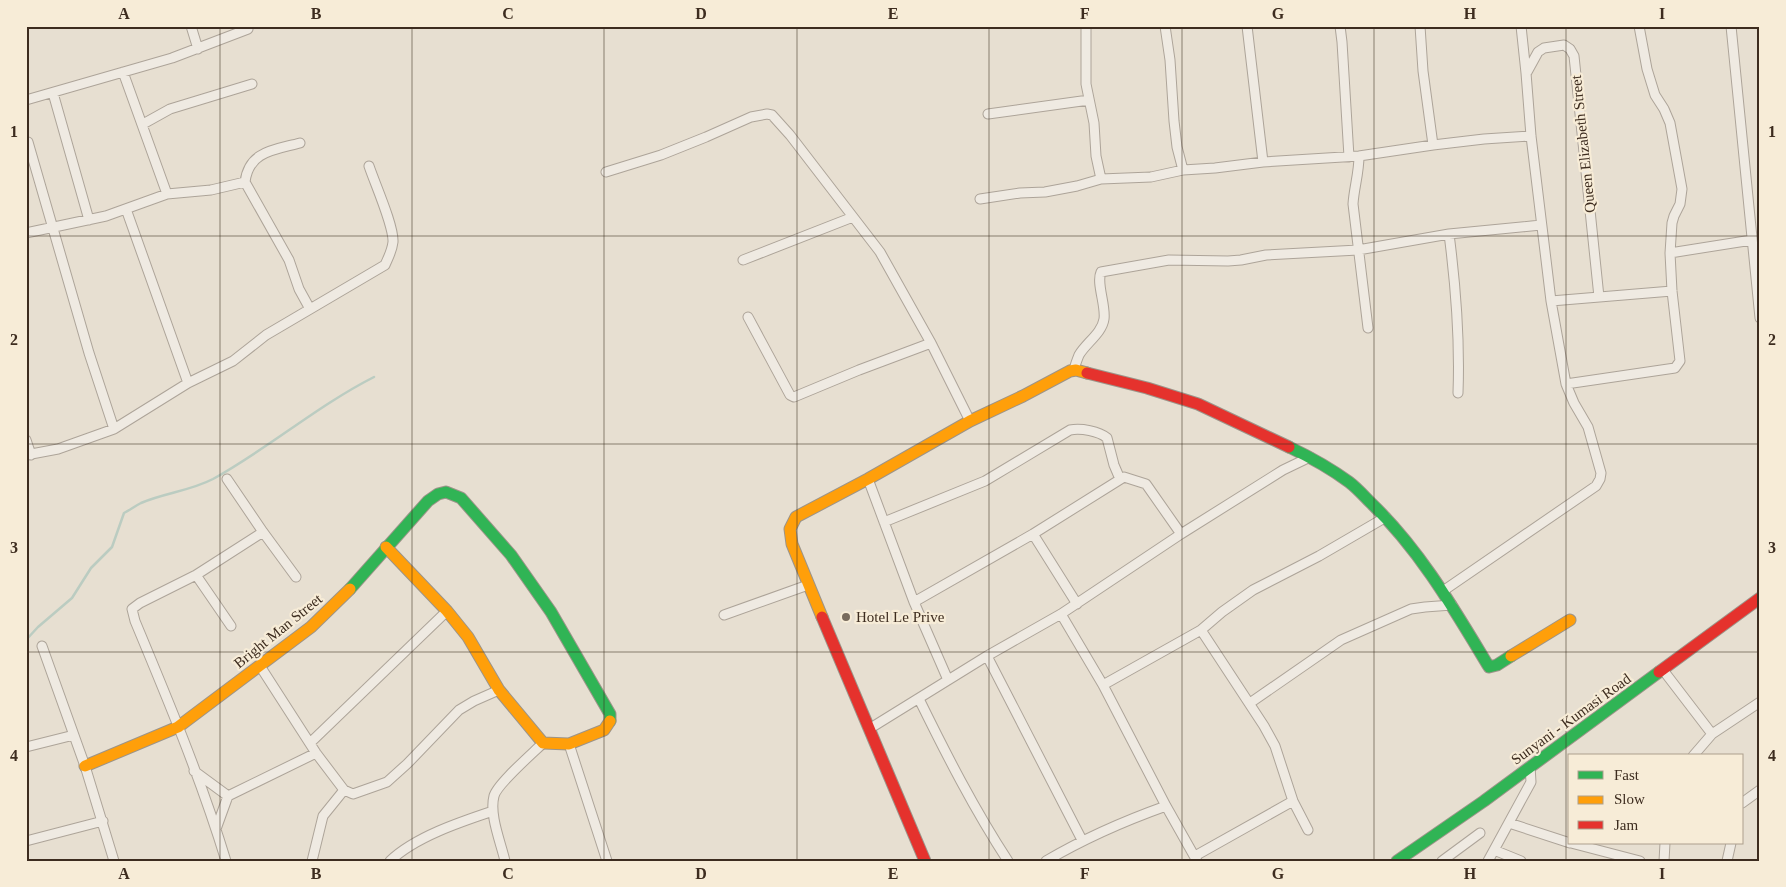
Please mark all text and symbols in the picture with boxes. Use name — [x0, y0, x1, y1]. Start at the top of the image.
text: A — [118, 5, 130, 22]
text: B — [311, 5, 322, 22]
text: C — [502, 5, 514, 22]
text: D — [695, 5, 707, 22]
text: E — [888, 5, 898, 22]
text: F — [1080, 5, 1090, 22]
text: G — [1272, 5, 1285, 22]
text: H — [1464, 5, 1477, 22]
text: I — [1659, 5, 1665, 22]
street label: Queen Elizabeth Street — [1568, 74, 1598, 214]
text: 1 — [10, 123, 18, 140]
text: 1 — [1768, 123, 1776, 140]
text: 2 — [10, 331, 18, 348]
text: 2 — [1768, 331, 1776, 348]
text: 3 — [10, 539, 18, 556]
text: 3 — [1768, 539, 1776, 556]
street label: Bright Man Street — [231, 590, 326, 671]
place label: Hotel Le Prive — [856, 609, 945, 625]
marker: Hotel Le Prive — [840, 611, 852, 623]
street label: Sunyani - Kumasi Road — [1508, 670, 1634, 768]
text: 4 — [10, 747, 18, 764]
text: 4 — [1768, 747, 1776, 764]
legend — [1568, 754, 1744, 844]
text: Fast — [1614, 767, 1640, 783]
text: Slow — [1614, 791, 1645, 807]
text: Jam — [1614, 817, 1638, 833]
text: A — [118, 865, 130, 882]
text: B — [311, 865, 322, 882]
text: C — [502, 865, 514, 882]
text: D — [695, 865, 707, 882]
text: E — [888, 865, 898, 882]
text: F — [1080, 865, 1090, 882]
text: G — [1272, 865, 1285, 882]
text: H — [1464, 865, 1477, 882]
text: I — [1659, 865, 1665, 882]

